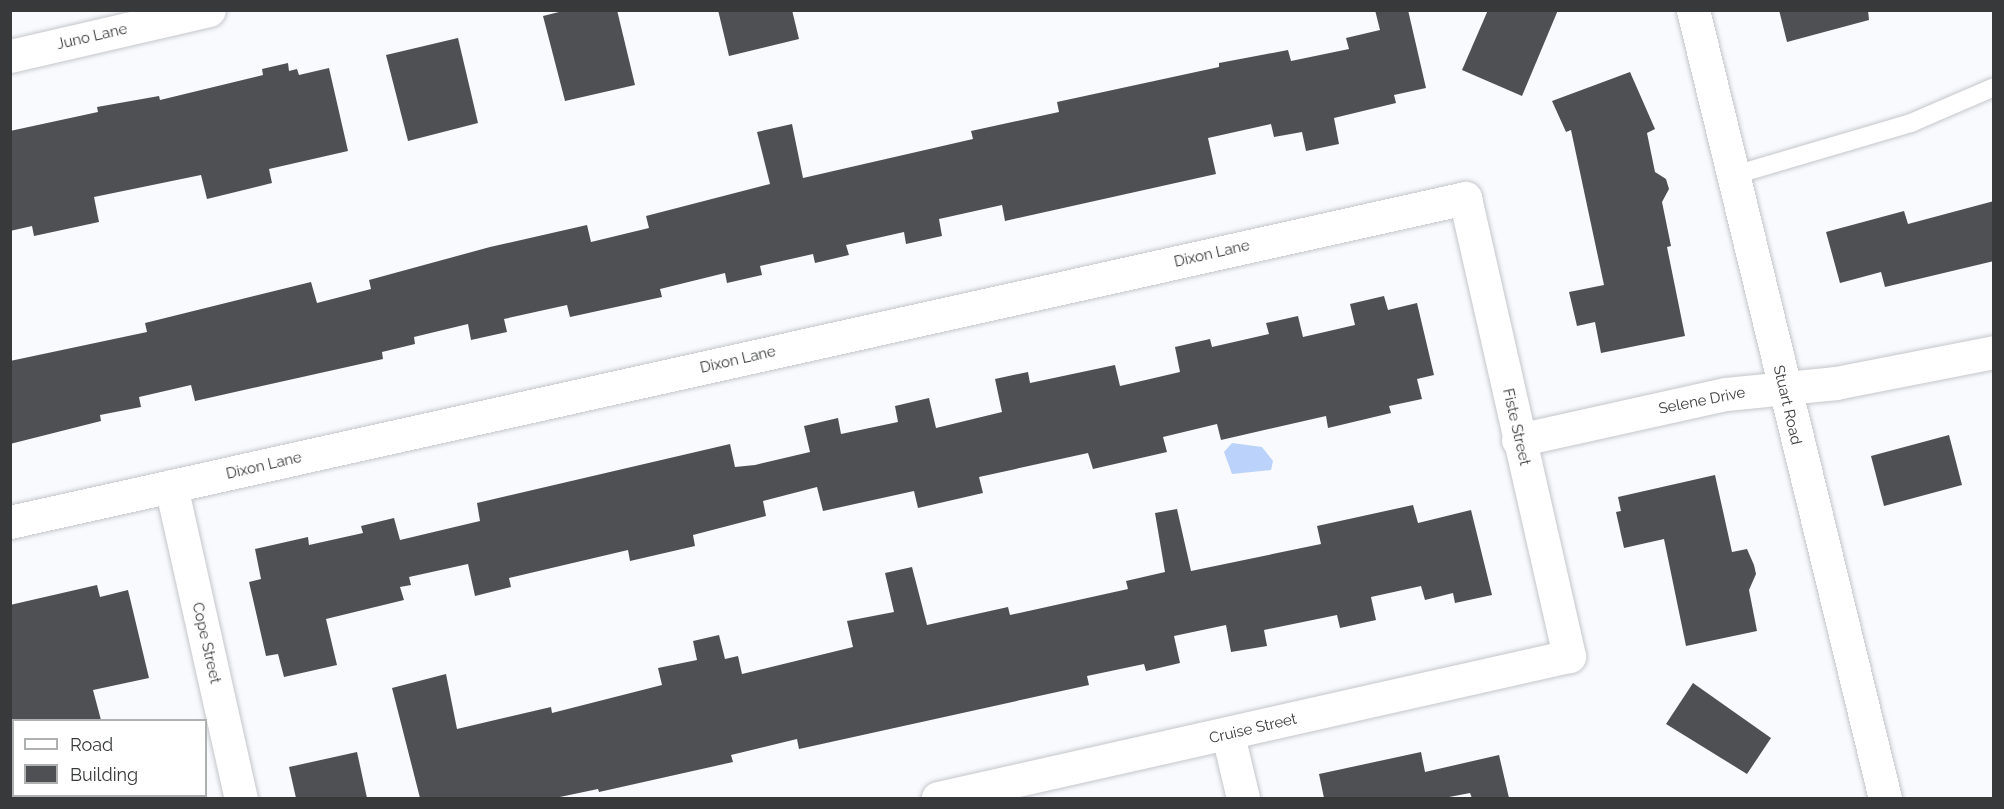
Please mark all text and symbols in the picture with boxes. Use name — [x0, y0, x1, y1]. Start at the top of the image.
street label: Juno Lane — [55, 20, 129, 54]
street label: Dixon Lane — [1172, 237, 1252, 271]
street label: Dixon Lane — [698, 343, 778, 377]
street label: Stuart Road — [1769, 363, 1805, 447]
street label: Selene Drive — [1657, 384, 1747, 418]
street label: Fiste Street — [1498, 387, 1534, 467]
street label: Dixon Lane — [224, 449, 304, 483]
street label: Cope Street — [188, 601, 224, 685]
street label: Cruise Street — [1208, 710, 1298, 748]
legend — [12, 719, 207, 797]
text: Road — [70, 734, 113, 755]
text: Building — [70, 764, 138, 785]

